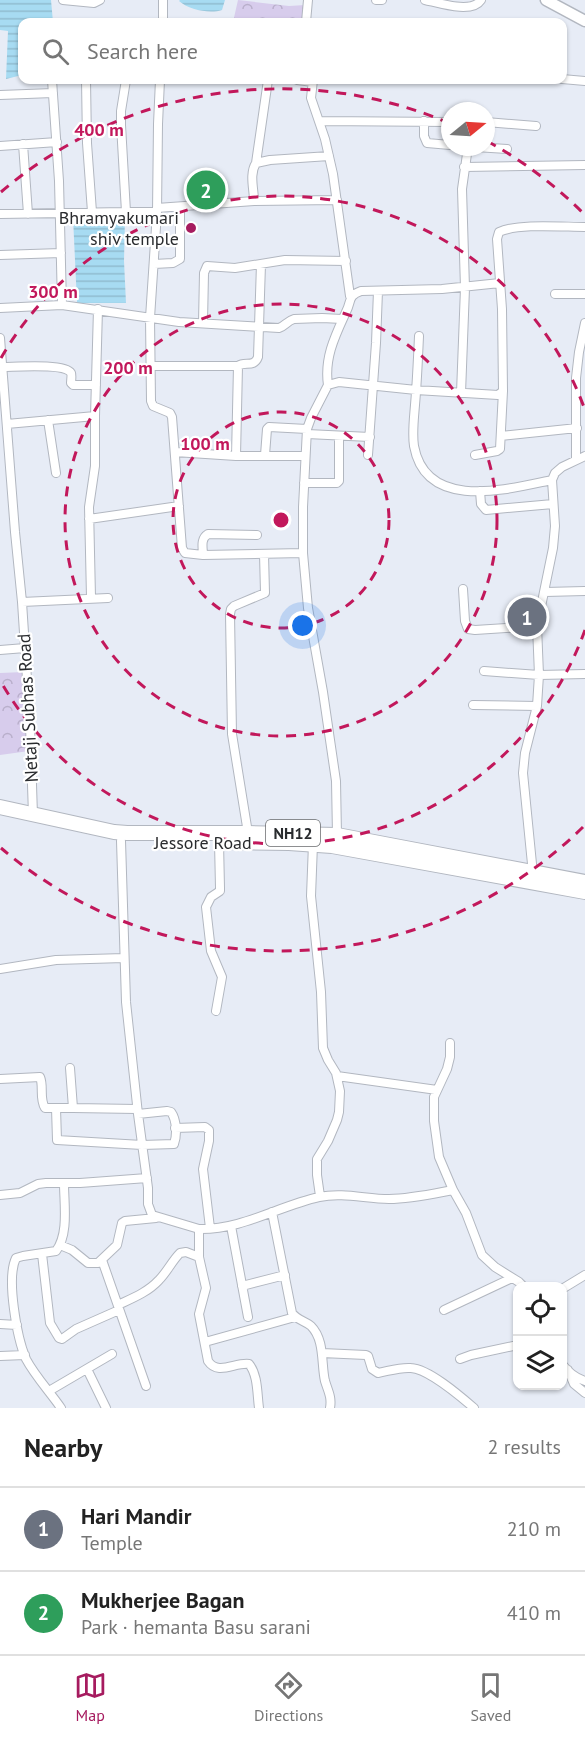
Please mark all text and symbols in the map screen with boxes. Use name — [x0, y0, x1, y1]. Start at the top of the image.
search box — [18, 18, 567, 84]
icon: search — [39, 35, 72, 68]
text: Search here — [87, 37, 198, 65]
north arrow — [441, 102, 495, 156]
text: 400 m — [74, 118, 124, 141]
pin: 2 — [186, 168, 226, 213]
place label: Bhramyakumari shiv temple — [59, 206, 179, 250]
marker: Bhramyakumari shiv temple — [184, 221, 198, 235]
text: 300 m — [28, 280, 78, 303]
text: 200 m — [103, 356, 153, 379]
text: 100 m — [180, 432, 230, 455]
centre of rings — [271, 510, 291, 530]
pin: 1 — [508, 594, 546, 640]
your location — [288, 611, 317, 640]
street label: Netaji Subhas Road — [12, 633, 43, 783]
road number: NH12 — [266, 820, 320, 846]
street label: Jessore Road — [153, 831, 252, 854]
map controls — [513, 1282, 567, 1390]
button: locate — [513, 1282, 567, 1336]
button: layers — [513, 1336, 567, 1390]
text: Nearby — [24, 1431, 102, 1464]
text: 2 results — [488, 1434, 561, 1460]
text: Hari Mandir — [81, 1502, 191, 1530]
text: 1 — [38, 1516, 49, 1542]
text: 210 m — [507, 1516, 561, 1542]
text: Temple — [81, 1530, 143, 1556]
text: Mukherjee Bagan — [81, 1586, 244, 1614]
text: 2 — [38, 1600, 49, 1626]
text: 410 m — [507, 1600, 561, 1626]
text: Park · hemanta Basu sarani — [81, 1614, 311, 1640]
tab: Map — [74, 1669, 107, 1725]
tab: Directions — [254, 1669, 323, 1725]
tab: Saved — [471, 1669, 511, 1725]

